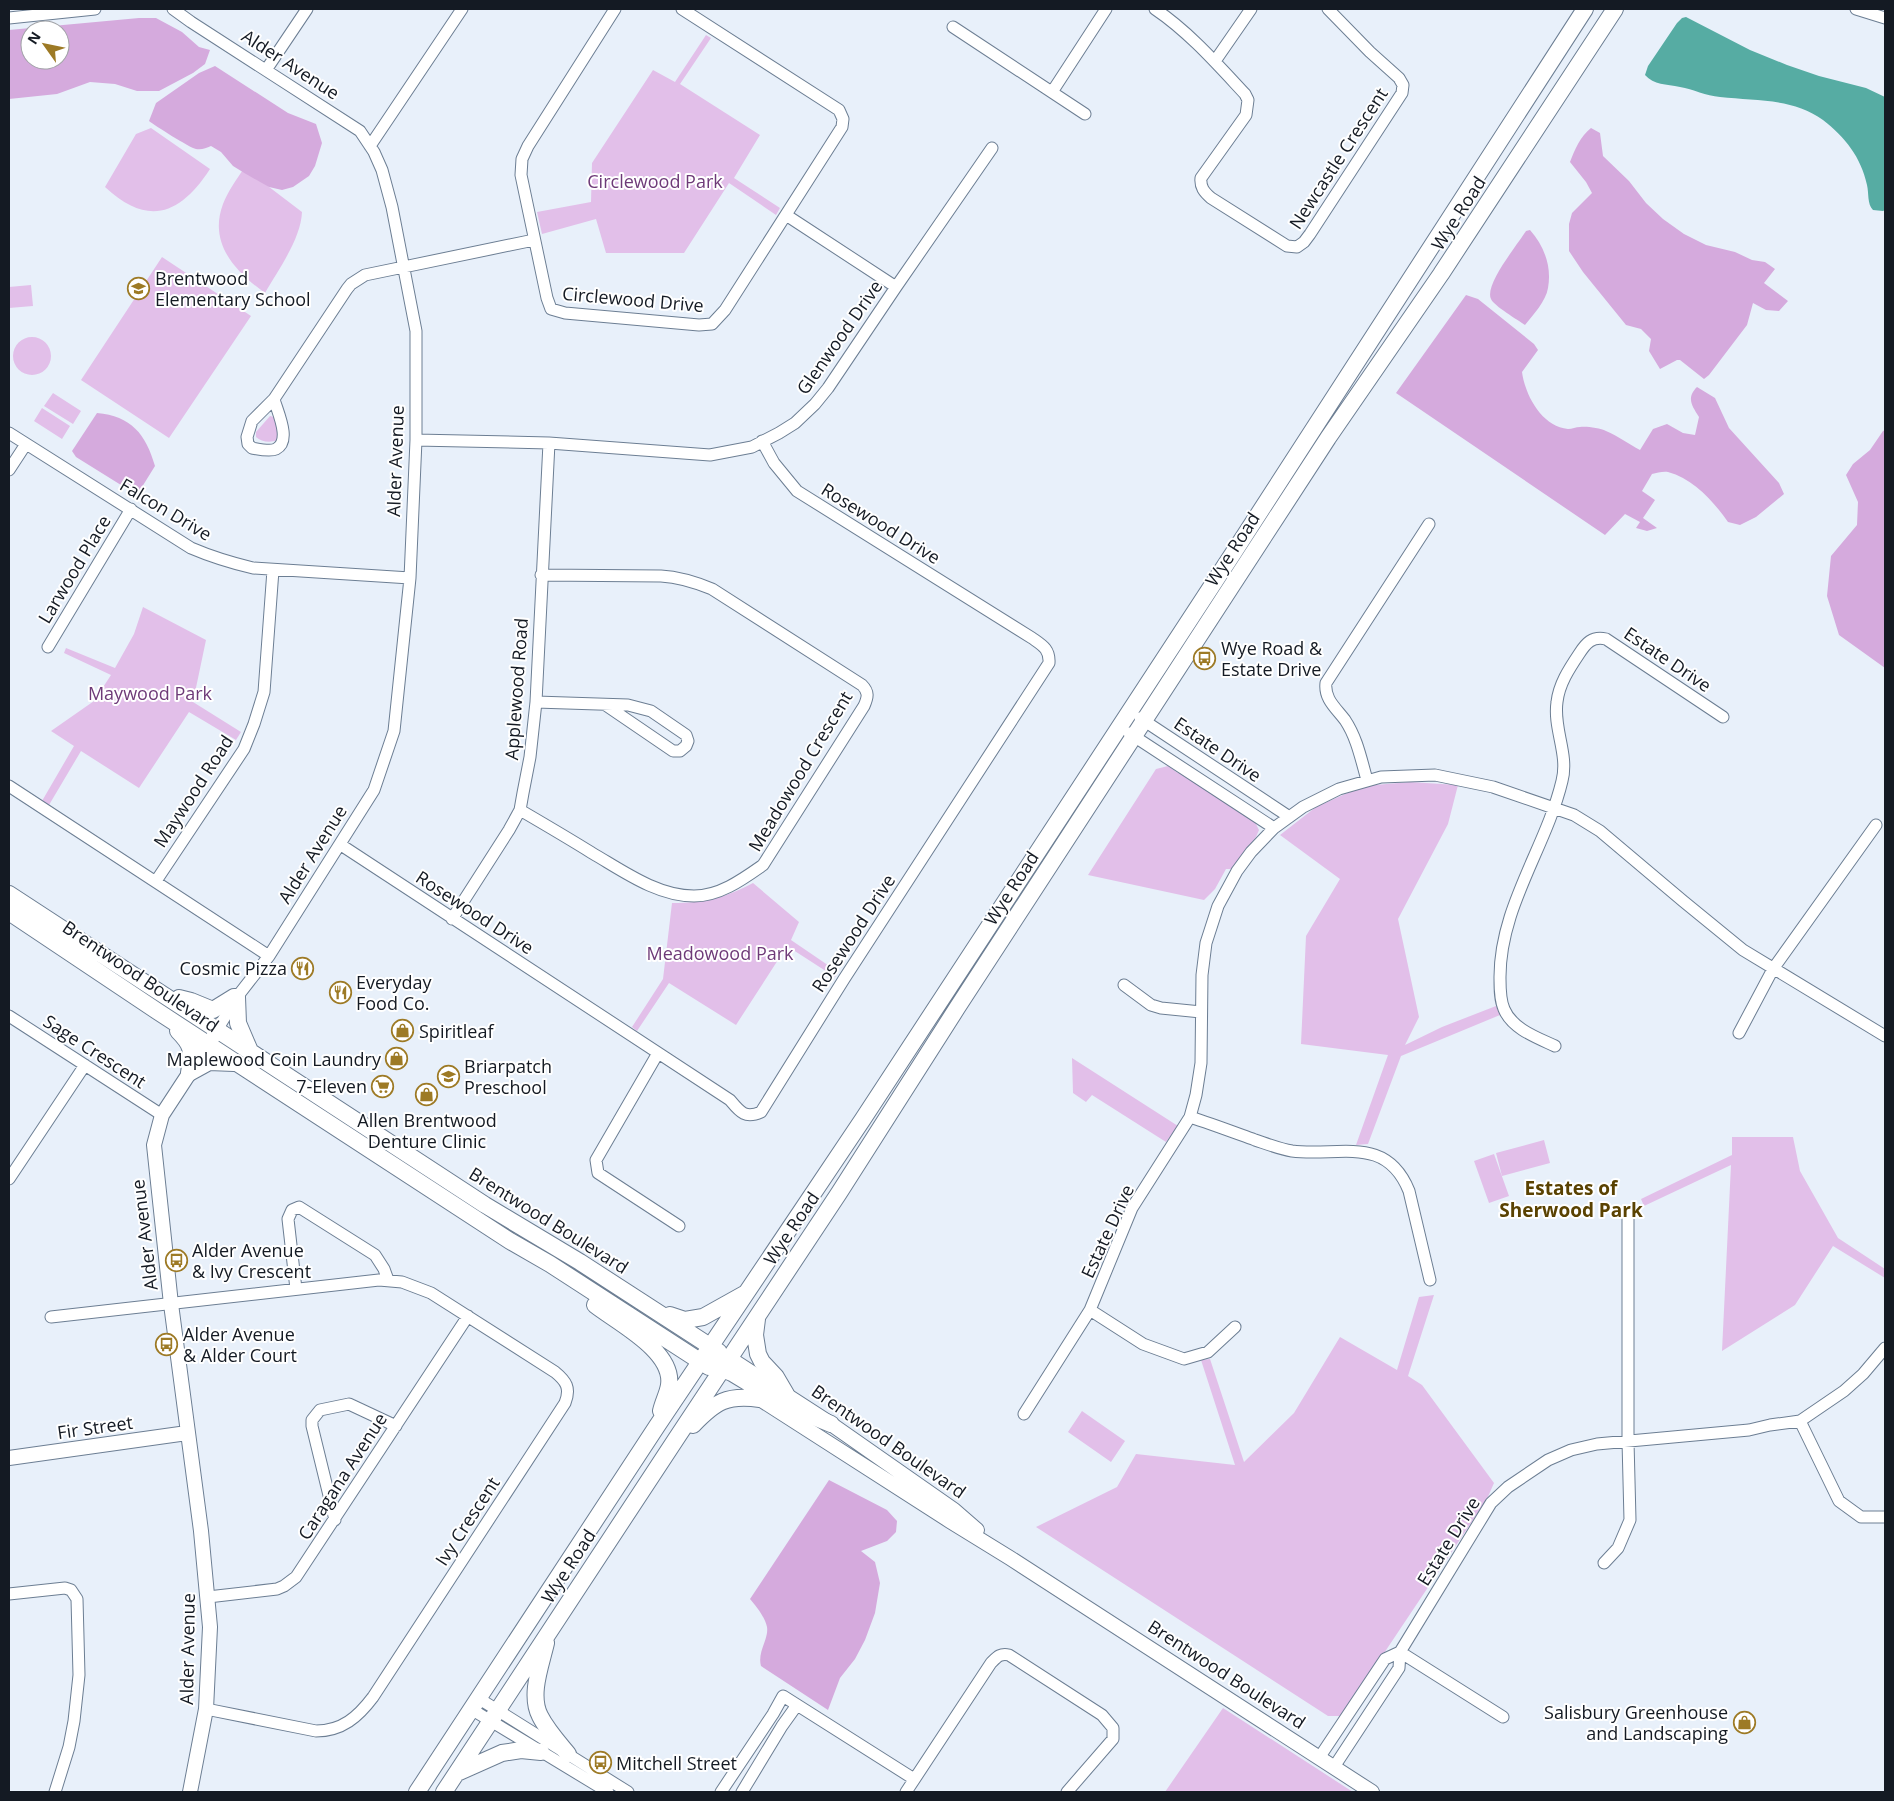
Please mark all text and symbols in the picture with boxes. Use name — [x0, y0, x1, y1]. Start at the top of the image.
north arrow — [20, 20, 70, 70]
street label: Alder Avenue — [238, 24, 344, 104]
text: N — [23, 28, 45, 48]
street label: Newcastle Crescent — [1283, 83, 1393, 233]
park label: Circlewood Park — [587, 169, 723, 193]
street label: Wye Road — [1425, 172, 1491, 254]
place label: Brentwood Elementary School — [155, 266, 311, 311]
street label: Glenwood Drive — [791, 275, 887, 399]
school or university icon: Brentwood Elementary School — [127, 276, 151, 300]
street label: Circlewood Drive — [561, 281, 705, 317]
street label: Alder Avenue — [381, 405, 409, 517]
street label: Falcon Drive — [116, 472, 216, 546]
street label: Rosewood Drive — [817, 477, 945, 569]
street label: Wye Road — [1199, 508, 1265, 590]
street label: Larwood Place — [32, 510, 116, 628]
street label: Applewood Road — [499, 617, 533, 761]
street label: Estate Drive — [1620, 621, 1716, 697]
place label: Wye Road & Estate Drive — [1221, 636, 1323, 681]
bus stop icon: Wye Road & Estate Drive — [1193, 646, 1217, 670]
park label: Maywood Park — [88, 681, 213, 705]
street label: Meadowood Crescent — [743, 686, 857, 856]
street label: Estate Drive — [1170, 711, 1266, 787]
street label: Maywood Road — [148, 730, 238, 852]
street label: Alder Avenue — [272, 800, 352, 908]
street label: Wye Road — [978, 847, 1044, 929]
street label: Rosewood Drive — [411, 865, 539, 959]
street label: Rosewood Drive — [806, 869, 900, 997]
street label: Brentwood Boulevard — [58, 915, 224, 1037]
park label: Meadowood Park — [646, 941, 794, 965]
place label: Cosmic Pizza — [180, 956, 287, 980]
restaurant icon: Cosmic Pizza — [291, 956, 315, 980]
place label: Everyday Food Co. — [356, 970, 432, 1015]
restaurant icon: Everyday Food Co. — [328, 980, 352, 1004]
street label: Sage Crescent — [39, 1009, 151, 1093]
shop icon: Spiritleaf — [391, 1019, 415, 1043]
place label: Spiritleaf — [419, 1019, 494, 1043]
place label: Maplewood Coin Laundry — [167, 1047, 382, 1071]
shop icon: Maplewood Coin Laundry — [385, 1047, 409, 1071]
place label: Briarpatch Preschool — [464, 1054, 552, 1099]
school or university icon: Briarpatch Preschool — [436, 1064, 460, 1088]
place label: 7-Eleven — [296, 1074, 367, 1098]
supermarket icon: 7-Eleven — [371, 1074, 395, 1098]
shop icon: Allen Brentwood Denture Clinic — [415, 1083, 439, 1107]
place label: Allen Brentwood Denture Clinic — [357, 1108, 497, 1153]
street label: Brentwood Boulevard — [465, 1161, 633, 1279]
district label: Estates of Sherwood Park — [1499, 1175, 1643, 1223]
street label: Alder Avenue — [125, 1178, 163, 1292]
street label: Estate Drive — [1075, 1180, 1139, 1282]
street label: Wye Road — [758, 1187, 824, 1269]
place label: Alder Avenue & Ivy Crescent — [192, 1238, 311, 1283]
bus stop icon: Alder Avenue & Ivy Crescent — [164, 1248, 188, 1272]
place label: Alder Avenue & Alder Court — [183, 1322, 297, 1367]
bus stop icon: Alder Avenue & Alder Court — [155, 1332, 179, 1356]
street label: Brentwood Boulevard — [807, 1379, 971, 1503]
street label: Caragana Avenue — [292, 1408, 392, 1544]
street label: Fir Street — [56, 1410, 134, 1444]
street label: Ivy Crescent — [429, 1472, 505, 1570]
street label: Estate Drive — [1411, 1492, 1485, 1590]
street label: Wye Road — [535, 1525, 601, 1607]
street label: Alder Avenue — [174, 1593, 200, 1705]
street label: Brentwood Boulevard — [1144, 1614, 1310, 1734]
place label: Salisbury Greenhouse and Landscaping — [1544, 1700, 1728, 1745]
shop icon: Salisbury Greenhouse and Landscaping — [1732, 1710, 1756, 1734]
bus stop icon: Mitchell Street — [588, 1751, 612, 1775]
place label: Mitchell Street — [616, 1751, 737, 1775]

